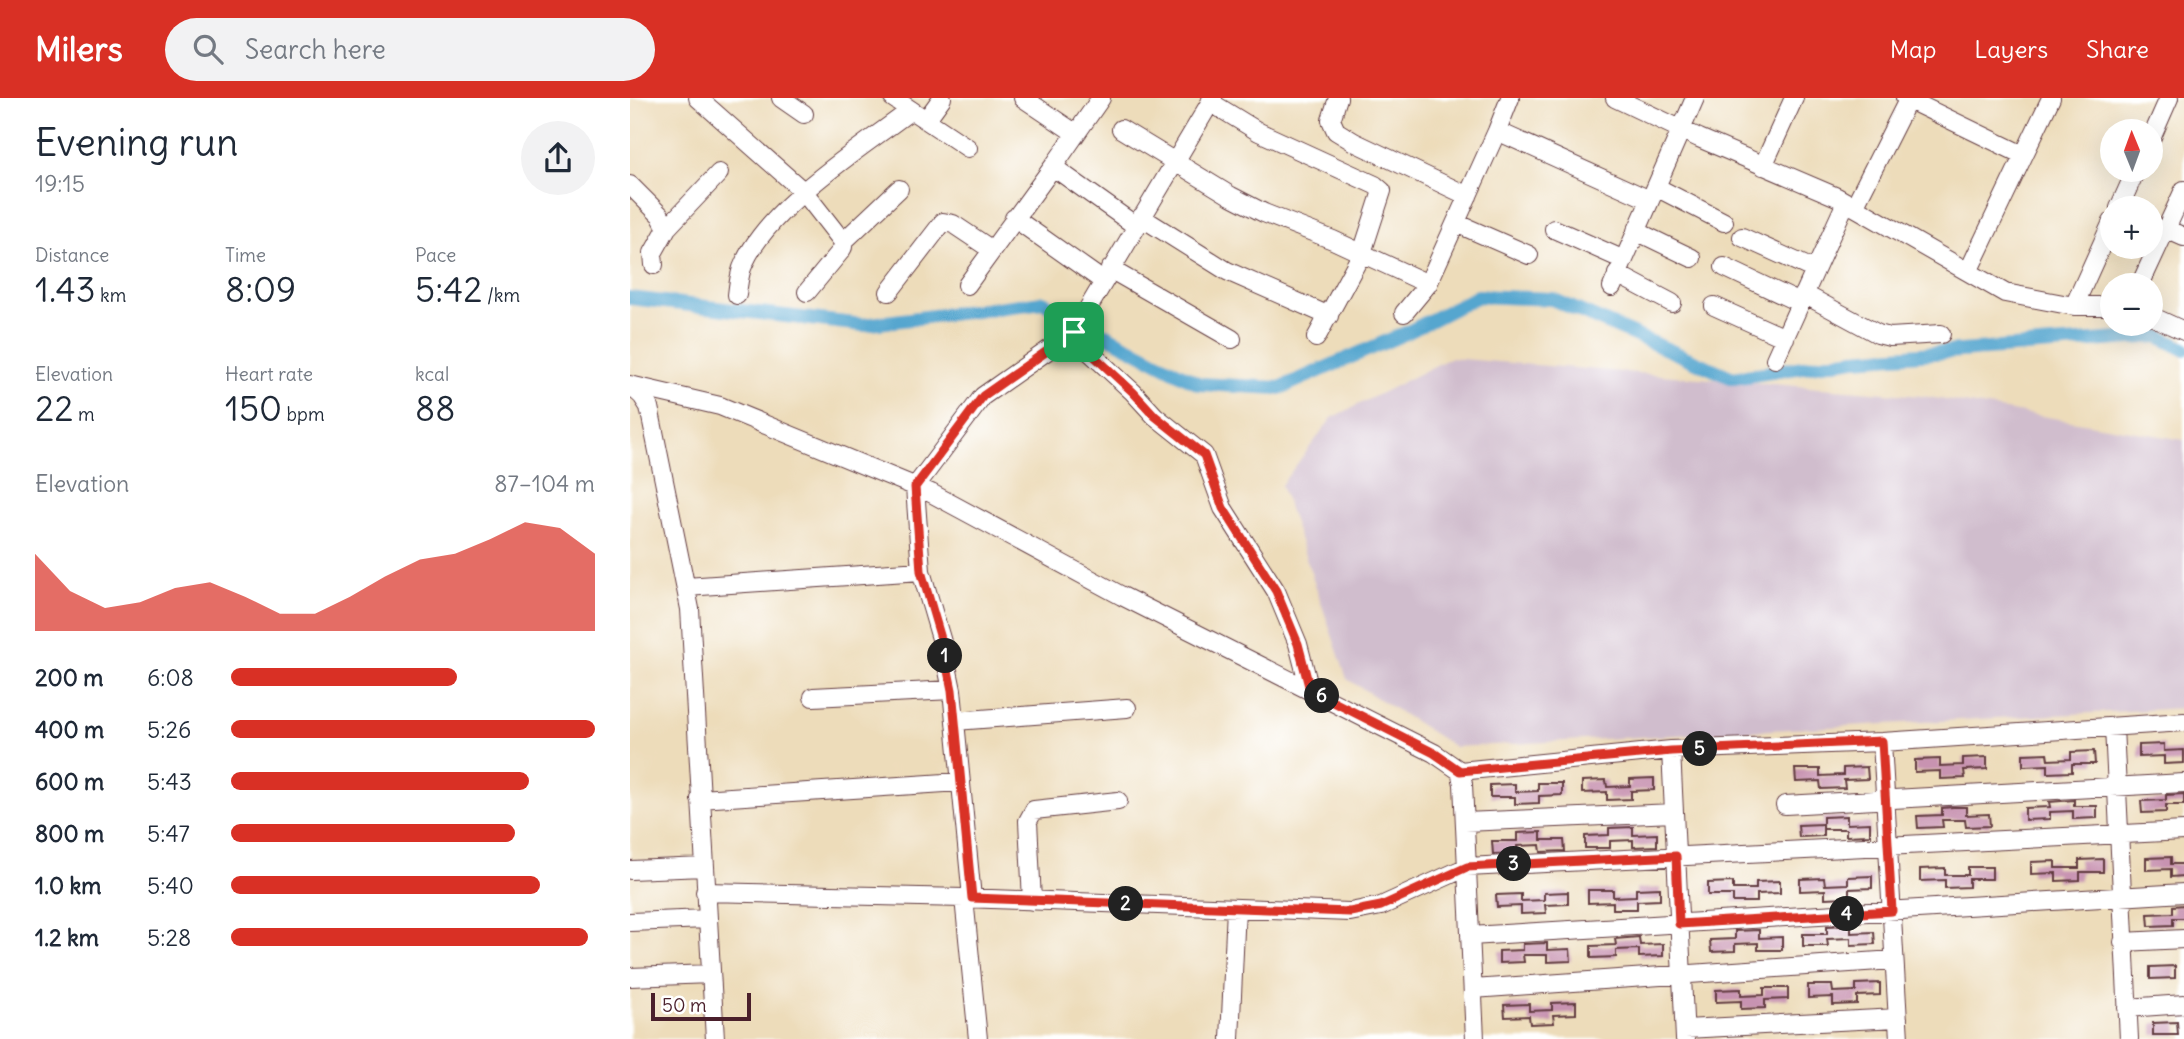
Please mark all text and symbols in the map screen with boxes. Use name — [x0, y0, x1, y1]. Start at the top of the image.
search box — [165, 18, 655, 81]
text: Milers — [35, 28, 123, 70]
icon: search — [189, 30, 227, 68]
text: Search here — [245, 33, 386, 66]
text: Map — [1890, 34, 1936, 64]
text: Layers — [1974, 34, 2048, 64]
text: Share — [2086, 34, 2149, 64]
text: Evening run — [35, 119, 238, 166]
north arrow — [2100, 119, 2163, 182]
map controls — [2100, 119, 2163, 336]
button: share — [521, 121, 595, 195]
text: 19:15 — [35, 169, 85, 198]
button: + — [2100, 196, 2163, 259]
text: Distance — [35, 243, 109, 267]
text: Time — [225, 243, 266, 267]
text: Pace — [415, 243, 456, 267]
text: 1.43 — [35, 267, 96, 311]
text: 8:09 — [225, 267, 296, 311]
text: 5:42 — [415, 267, 482, 311]
button: − — [2100, 273, 2163, 336]
text: km — [96, 283, 126, 307]
text: /km — [482, 283, 520, 307]
pin — [1044, 302, 1104, 362]
icon: arrive — [1055, 313, 1093, 351]
text: Elevation — [35, 362, 113, 386]
text: Heart rate — [225, 362, 313, 386]
text: kcal — [415, 362, 449, 386]
text: 22 — [35, 386, 73, 430]
text: 150 — [225, 386, 282, 430]
text: 88 — [415, 386, 455, 430]
text: m — [73, 402, 95, 426]
text: bpm — [282, 402, 325, 426]
text: Elevation — [35, 469, 129, 498]
text: 87–104 m — [494, 469, 595, 498]
pin: 1 — [928, 638, 962, 674]
text: 1 — [941, 643, 948, 667]
text: 200 m — [35, 663, 104, 692]
text: 6:08 — [147, 663, 194, 692]
pin: 6 — [1304, 678, 1340, 714]
text: 6 — [1316, 683, 1327, 707]
text: 400 m — [35, 715, 104, 744]
text: 5:26 — [147, 715, 191, 744]
pin: 5 — [1682, 732, 1718, 766]
text: 5 — [1694, 736, 1705, 760]
text: 600 m — [35, 767, 104, 796]
text: 5:43 — [147, 767, 192, 796]
text: 800 m — [35, 819, 104, 848]
text: 5:47 — [147, 819, 190, 848]
pin: 3 — [1496, 846, 1532, 882]
text: 3 — [1508, 851, 1519, 875]
text: 1.0 km — [35, 871, 101, 900]
text: 5:40 — [147, 871, 194, 900]
pin: 2 — [1108, 886, 1144, 922]
text: 2 — [1120, 891, 1131, 915]
pin: 4 — [1830, 896, 1864, 932]
text: 4 — [1841, 901, 1852, 925]
text: 1.2 km — [35, 923, 99, 952]
text: 5:28 — [147, 923, 191, 952]
scale bar — [651, 990, 751, 1022]
text: 50 m — [662, 993, 707, 1017]

